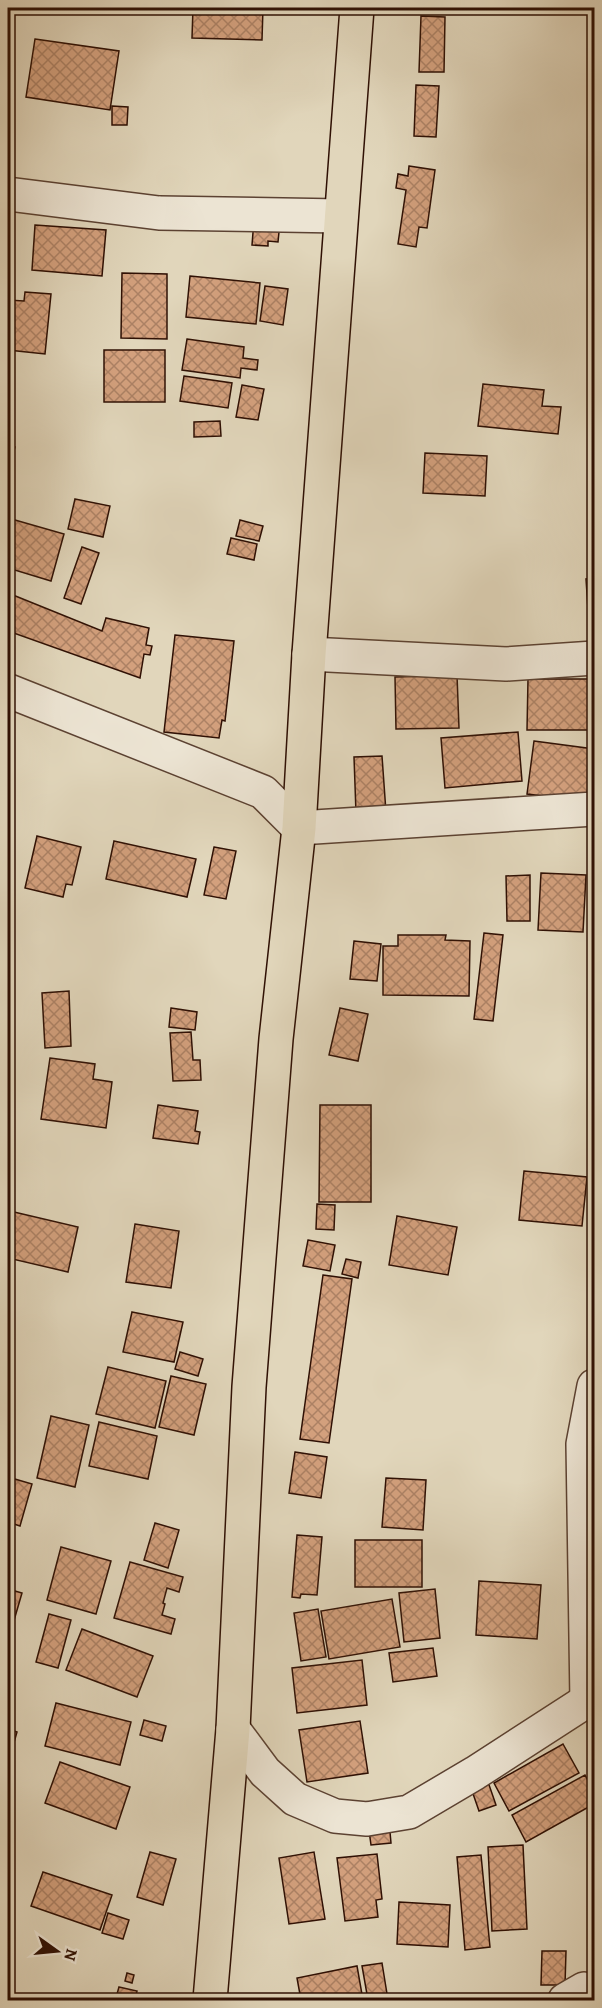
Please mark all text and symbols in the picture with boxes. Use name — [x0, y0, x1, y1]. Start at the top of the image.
north arrow — [27, 1921, 87, 1981]
text: N — [58, 1946, 83, 1963]

